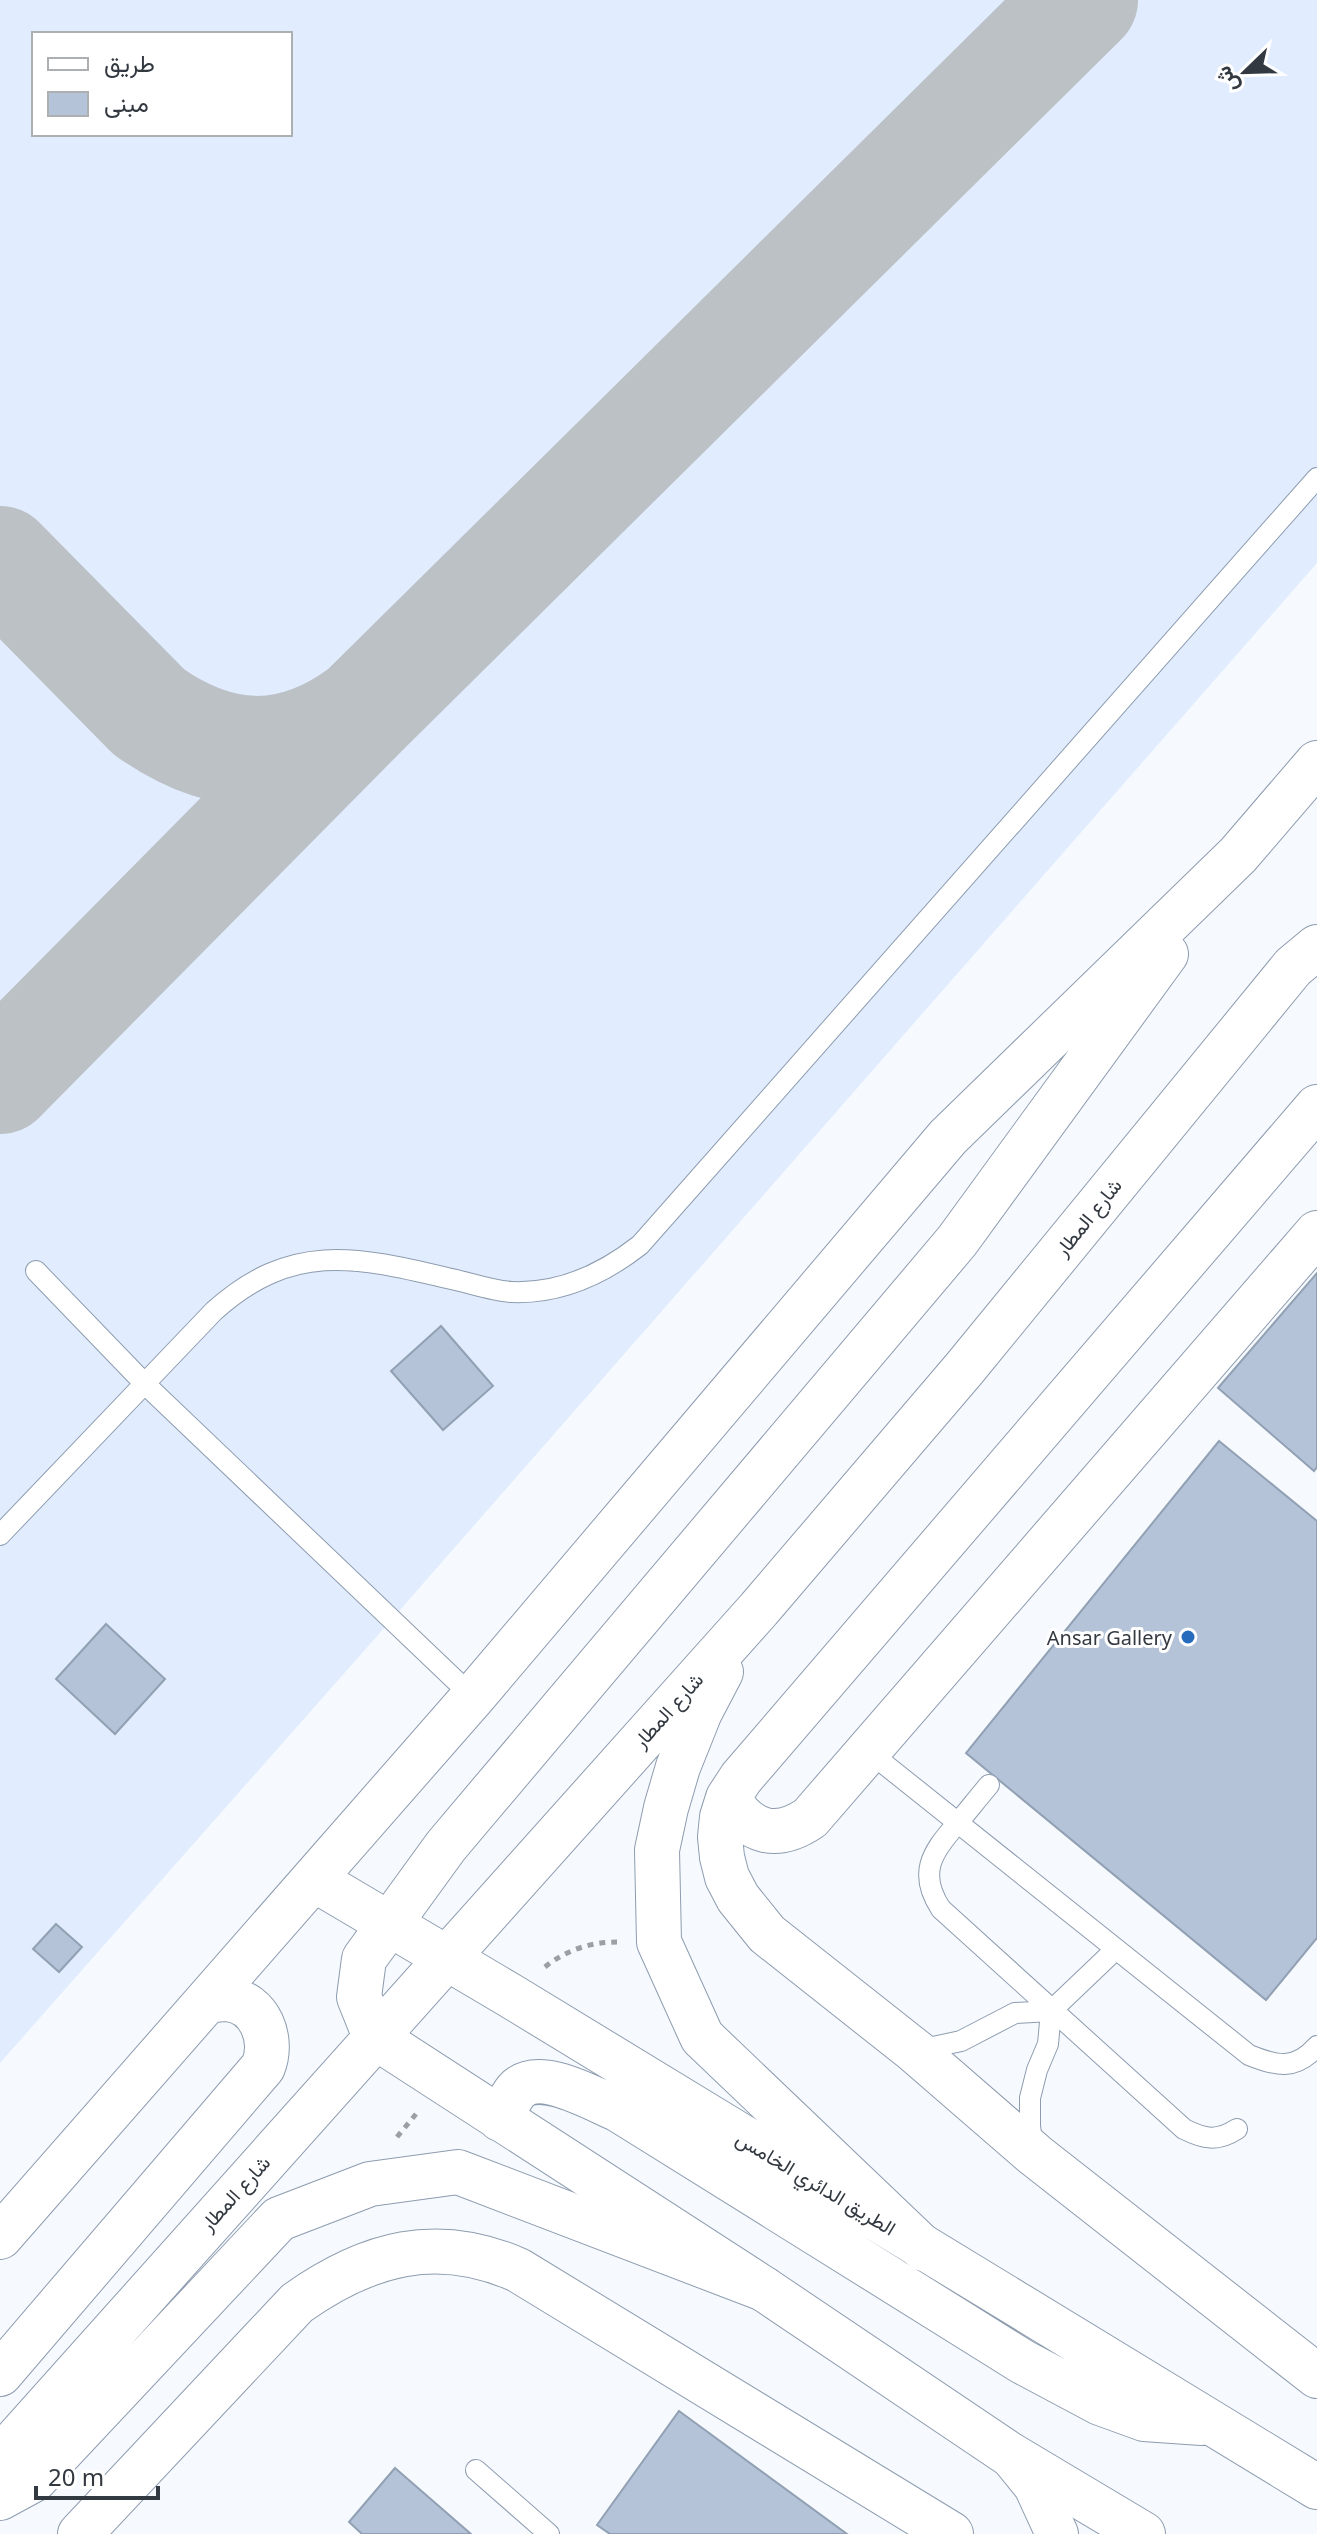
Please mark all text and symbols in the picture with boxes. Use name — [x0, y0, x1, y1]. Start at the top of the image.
legend — [32, 32, 292, 136]
north arrow — [1205, 32, 1285, 112]
text: طريق — [104, 46, 155, 79]
text: ش — [1207, 62, 1245, 98]
text: مبنى — [104, 86, 149, 119]
street label: شارع المطار — [1048, 1172, 1128, 1263]
place label: Ansar Gallery — [1047, 1624, 1173, 1651]
marker: Ansar Gallery — [1179, 1628, 1197, 1646]
street label: شارع المطار — [626, 1666, 710, 1755]
street label: الطريق الدائري الخامس — [729, 2125, 901, 2245]
street label: شارع المطار — [193, 2149, 277, 2238]
scale bar — [36, 2450, 158, 2500]
text: 20 m — [48, 2460, 104, 2493]

